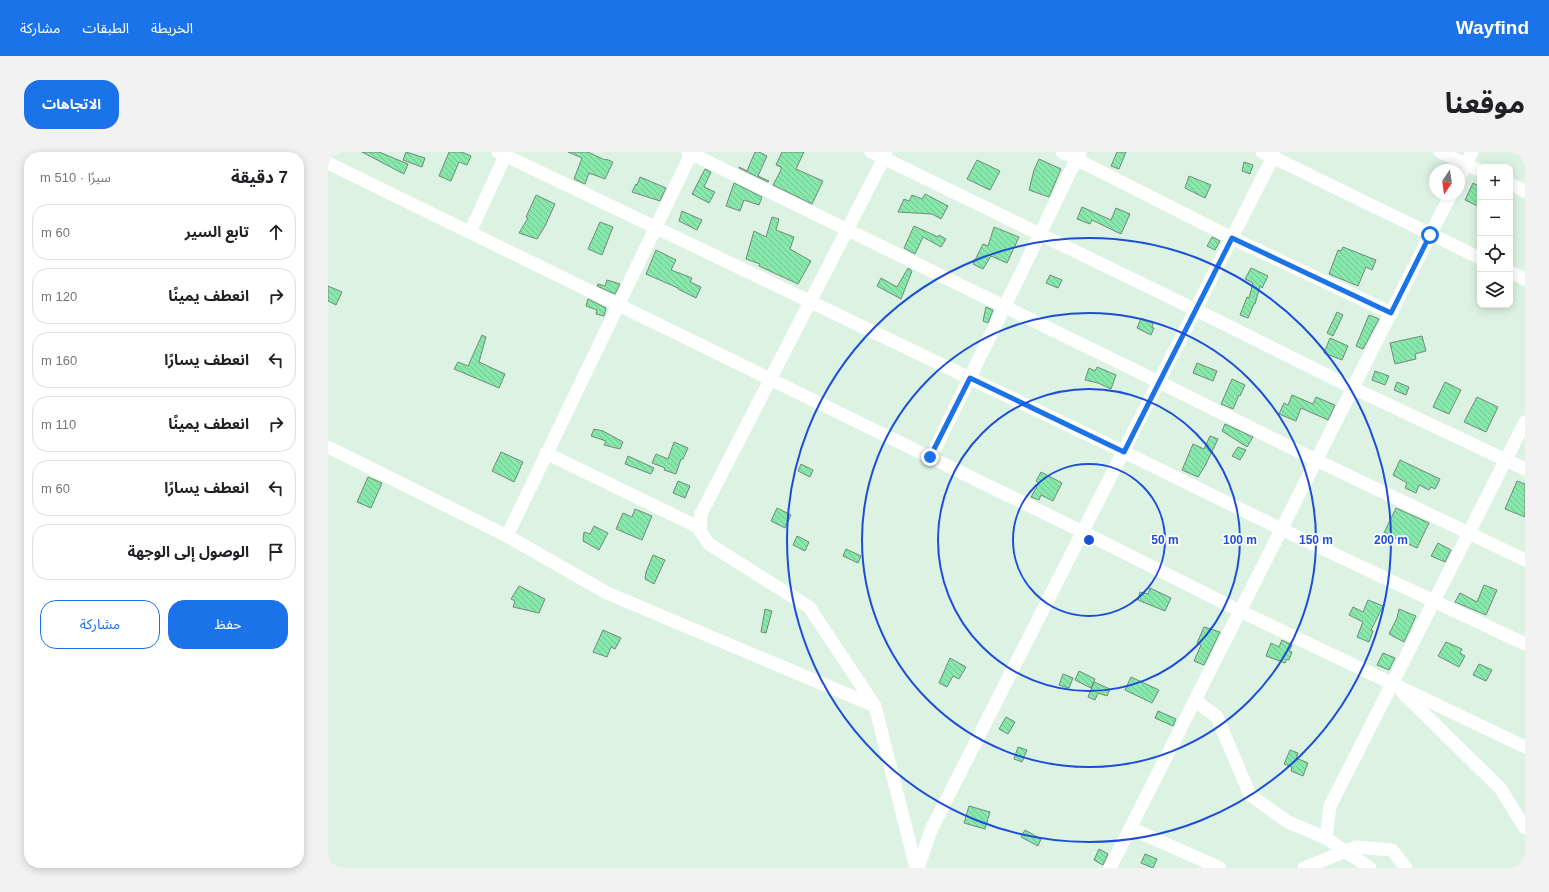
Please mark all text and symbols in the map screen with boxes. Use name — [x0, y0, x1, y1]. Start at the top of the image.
text: Wayfind — [1456, 17, 1529, 38]
text: مشاركة — [20, 20, 60, 36]
text: الطبقات — [82, 20, 129, 36]
text: الخريطة — [151, 20, 193, 36]
button: الاتجاهات — [24, 80, 119, 129]
text: موقعنا — [1445, 88, 1525, 119]
north arrow — [1429, 164, 1465, 200]
map controls — [1477, 164, 1513, 308]
button: + — [1477, 164, 1513, 200]
text: 7 دقيقة — [231, 168, 288, 187]
text: سيرًا · 510 m — [40, 170, 111, 185]
button: − — [1477, 200, 1513, 236]
icon: ahead — [265, 221, 287, 243]
text: تابع السير — [185, 223, 249, 240]
text: 60 m — [41, 225, 70, 240]
route start — [1421, 226, 1439, 244]
button: locate — [1477, 236, 1513, 272]
button: layers — [1477, 272, 1513, 308]
icon: right — [265, 285, 287, 307]
text: انعطف يمينًا — [168, 287, 249, 304]
text: 120 m — [41, 289, 77, 304]
icon: left — [265, 349, 287, 371]
text: انعطف يسارًا — [164, 351, 249, 368]
text: 160 m — [41, 353, 77, 368]
icon: right — [265, 413, 287, 435]
text: انعطف يمينًا — [168, 415, 249, 432]
text: 110 m — [41, 417, 76, 432]
route end — [921, 448, 939, 466]
icon: left — [265, 477, 287, 499]
text: انعطف يسارًا — [164, 479, 249, 496]
text: 60 m — [41, 481, 70, 496]
centre of rings — [1082, 533, 1096, 547]
text: 50 m — [1151, 533, 1179, 547]
text: 100 m — [1223, 533, 1257, 547]
text: 150 m — [1299, 533, 1333, 547]
text: 200 m — [1374, 533, 1408, 547]
icon: arrive — [265, 541, 287, 563]
text: الوصول إلى الوجهة — [127, 543, 249, 560]
button: مشاركة — [40, 600, 160, 649]
button: حفظ — [168, 600, 288, 649]

